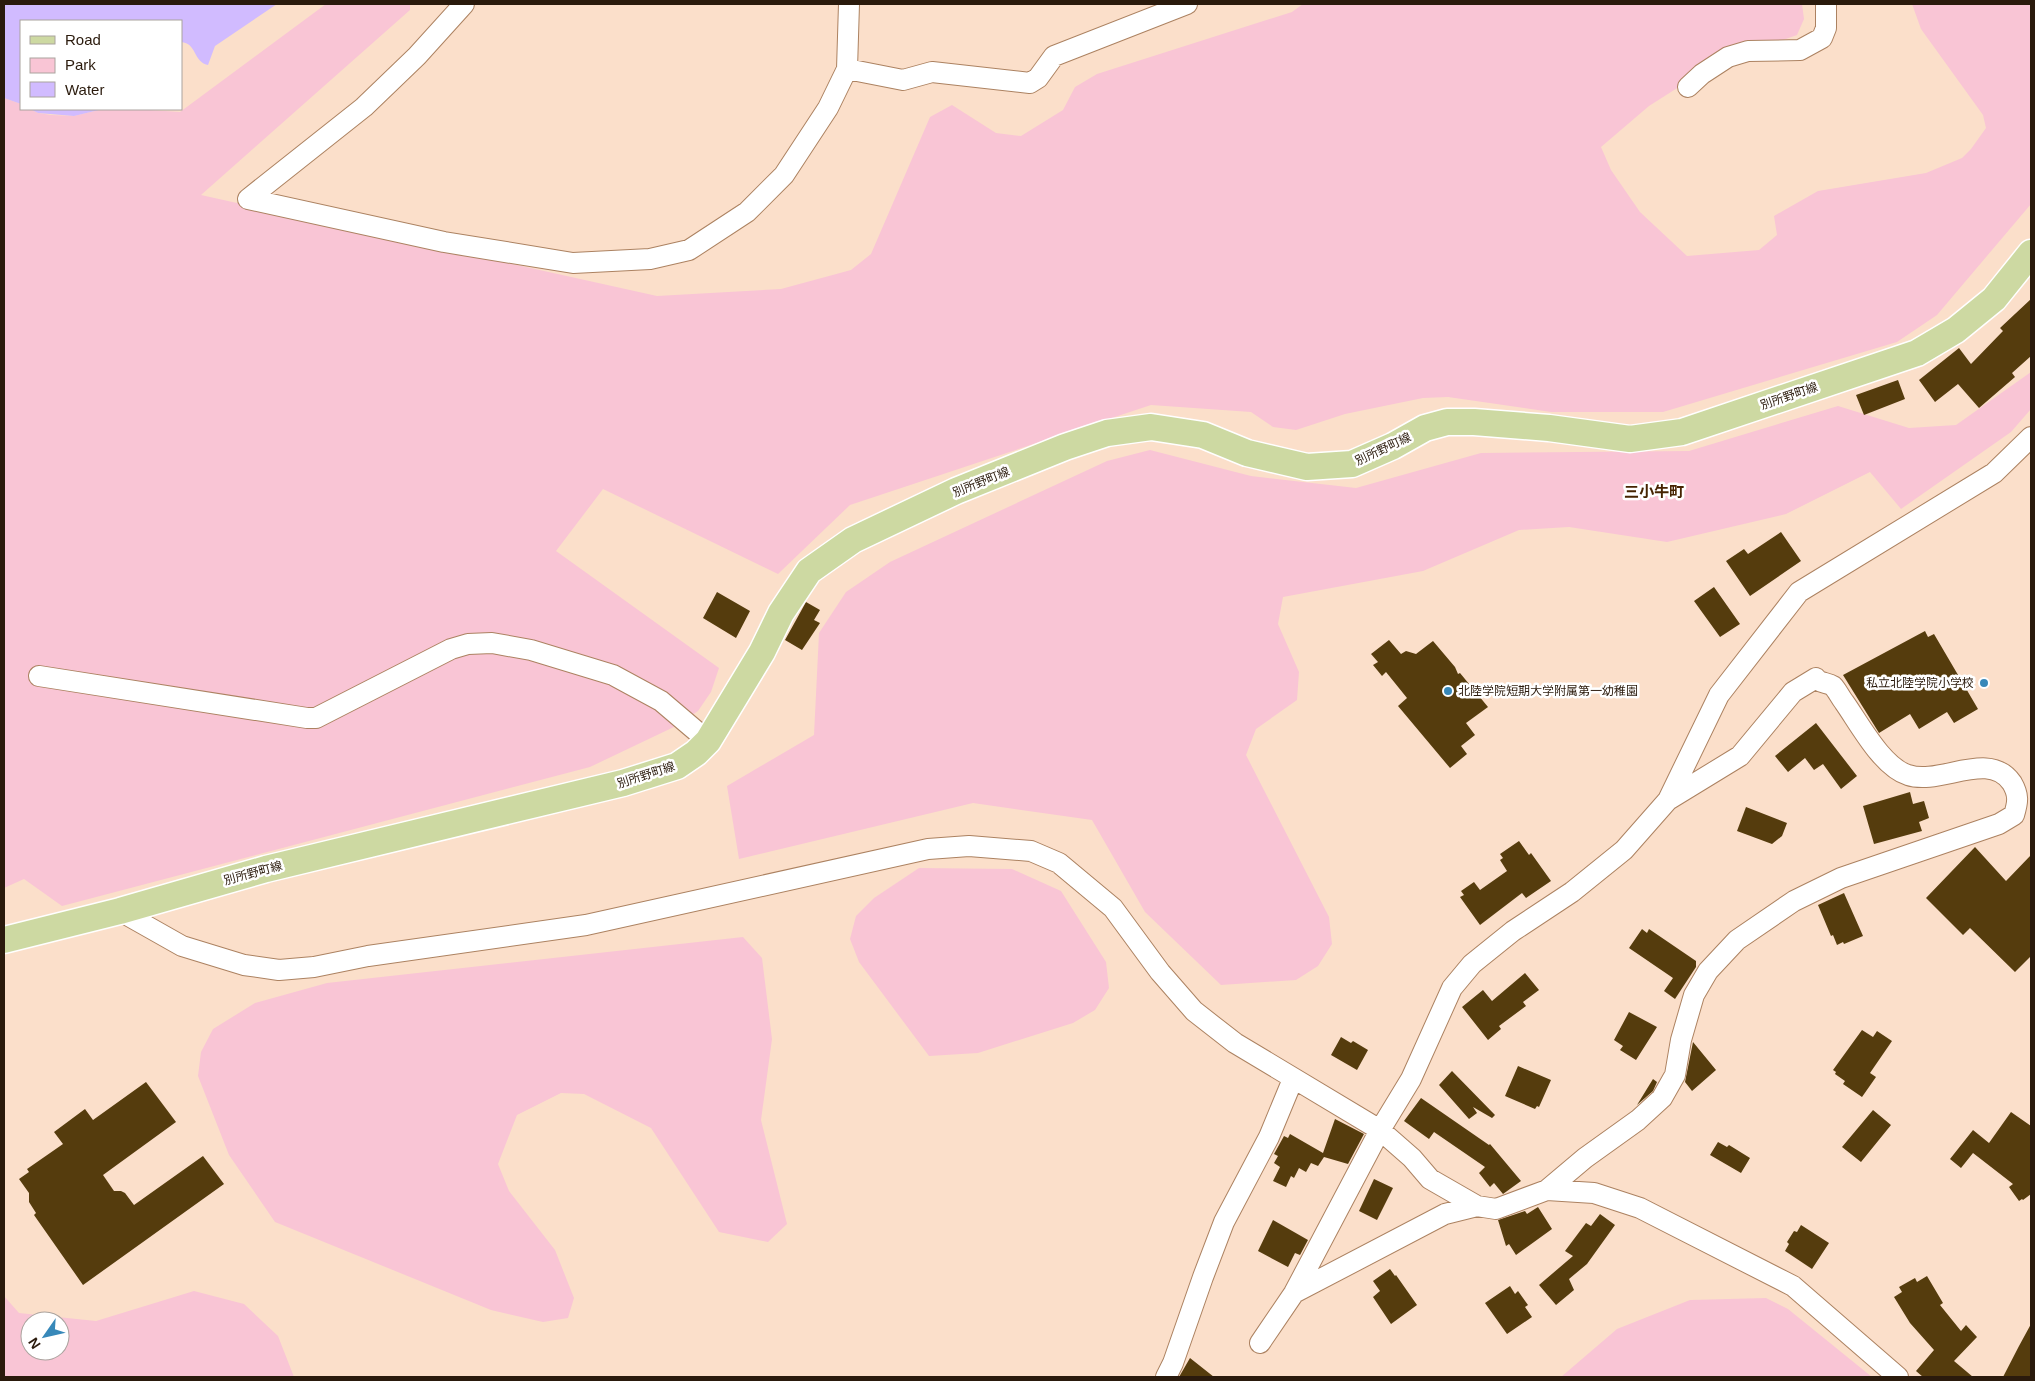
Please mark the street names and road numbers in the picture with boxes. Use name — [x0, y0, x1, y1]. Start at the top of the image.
street label: 別所野町線 — [1758, 380, 1820, 412]
street label: 別所野町線 — [1353, 430, 1413, 468]
street label: 別所野町線 — [951, 464, 1011, 500]
street label: 別所野町線 — [615, 759, 677, 791]
street label: 別所野町線 — [222, 858, 284, 888]

